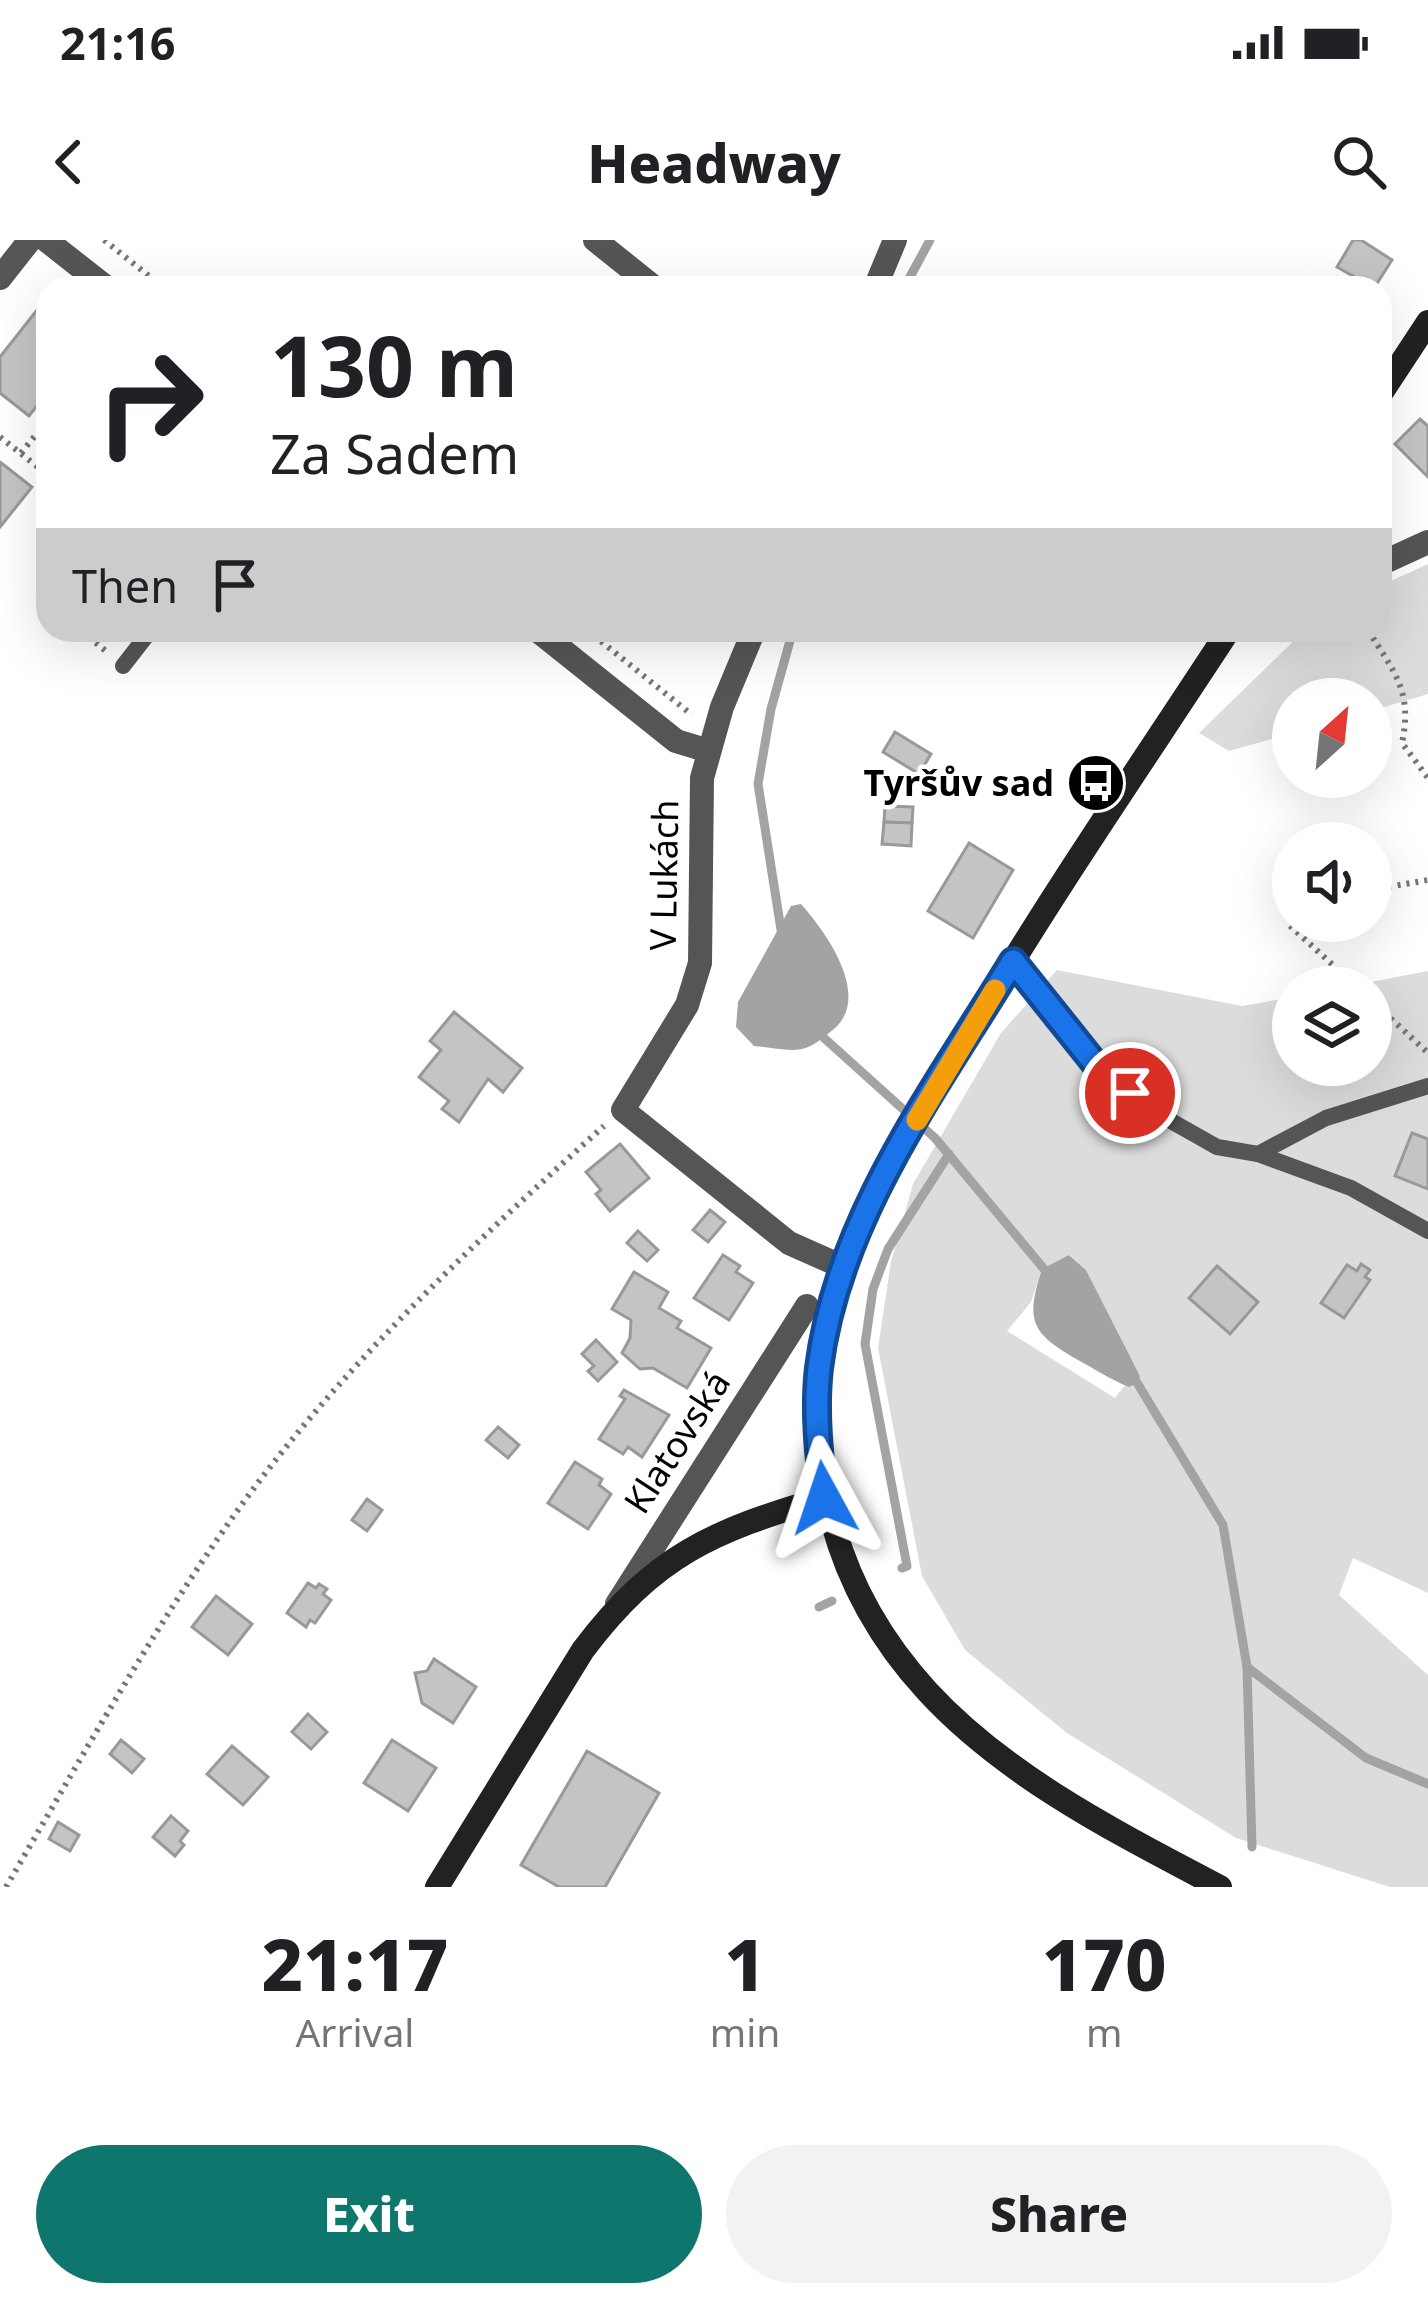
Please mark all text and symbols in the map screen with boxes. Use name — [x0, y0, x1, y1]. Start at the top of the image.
text: 21:16 — [60, 12, 176, 73]
text: Headway — [587, 125, 841, 199]
icon: back — [36, 129, 102, 195]
icon: search — [1326, 129, 1392, 195]
text: 130 m — [270, 307, 518, 422]
icon: right — [72, 324, 228, 480]
text: Za Sadem — [270, 416, 519, 490]
icon: arrive — [202, 552, 268, 618]
text: Then — [72, 555, 178, 616]
north arrow — [1272, 678, 1392, 798]
map controls — [1272, 678, 1392, 1086]
bus stop icon: Tyršův sad — [1065, 752, 1127, 814]
place label: Tyršův sad — [864, 758, 1054, 807]
street label: V Lukách — [638, 799, 689, 951]
button: sound — [1272, 822, 1392, 942]
button: layers — [1272, 966, 1392, 1086]
pin — [1079, 1042, 1181, 1144]
icon: arrive — [1097, 1060, 1163, 1126]
street label: Klatovská — [612, 1361, 741, 1522]
position arrow — [761, 1435, 887, 1561]
text: 21:17 — [261, 1914, 448, 2012]
text: 1 — [724, 1914, 766, 2012]
text: 170 — [1042, 1914, 1167, 2012]
text: Arrival — [295, 2005, 414, 2058]
text: min — [710, 2005, 780, 2058]
text: m — [1086, 2005, 1122, 2058]
button: Exit — [36, 2145, 702, 2283]
button: Share — [726, 2145, 1392, 2283]

